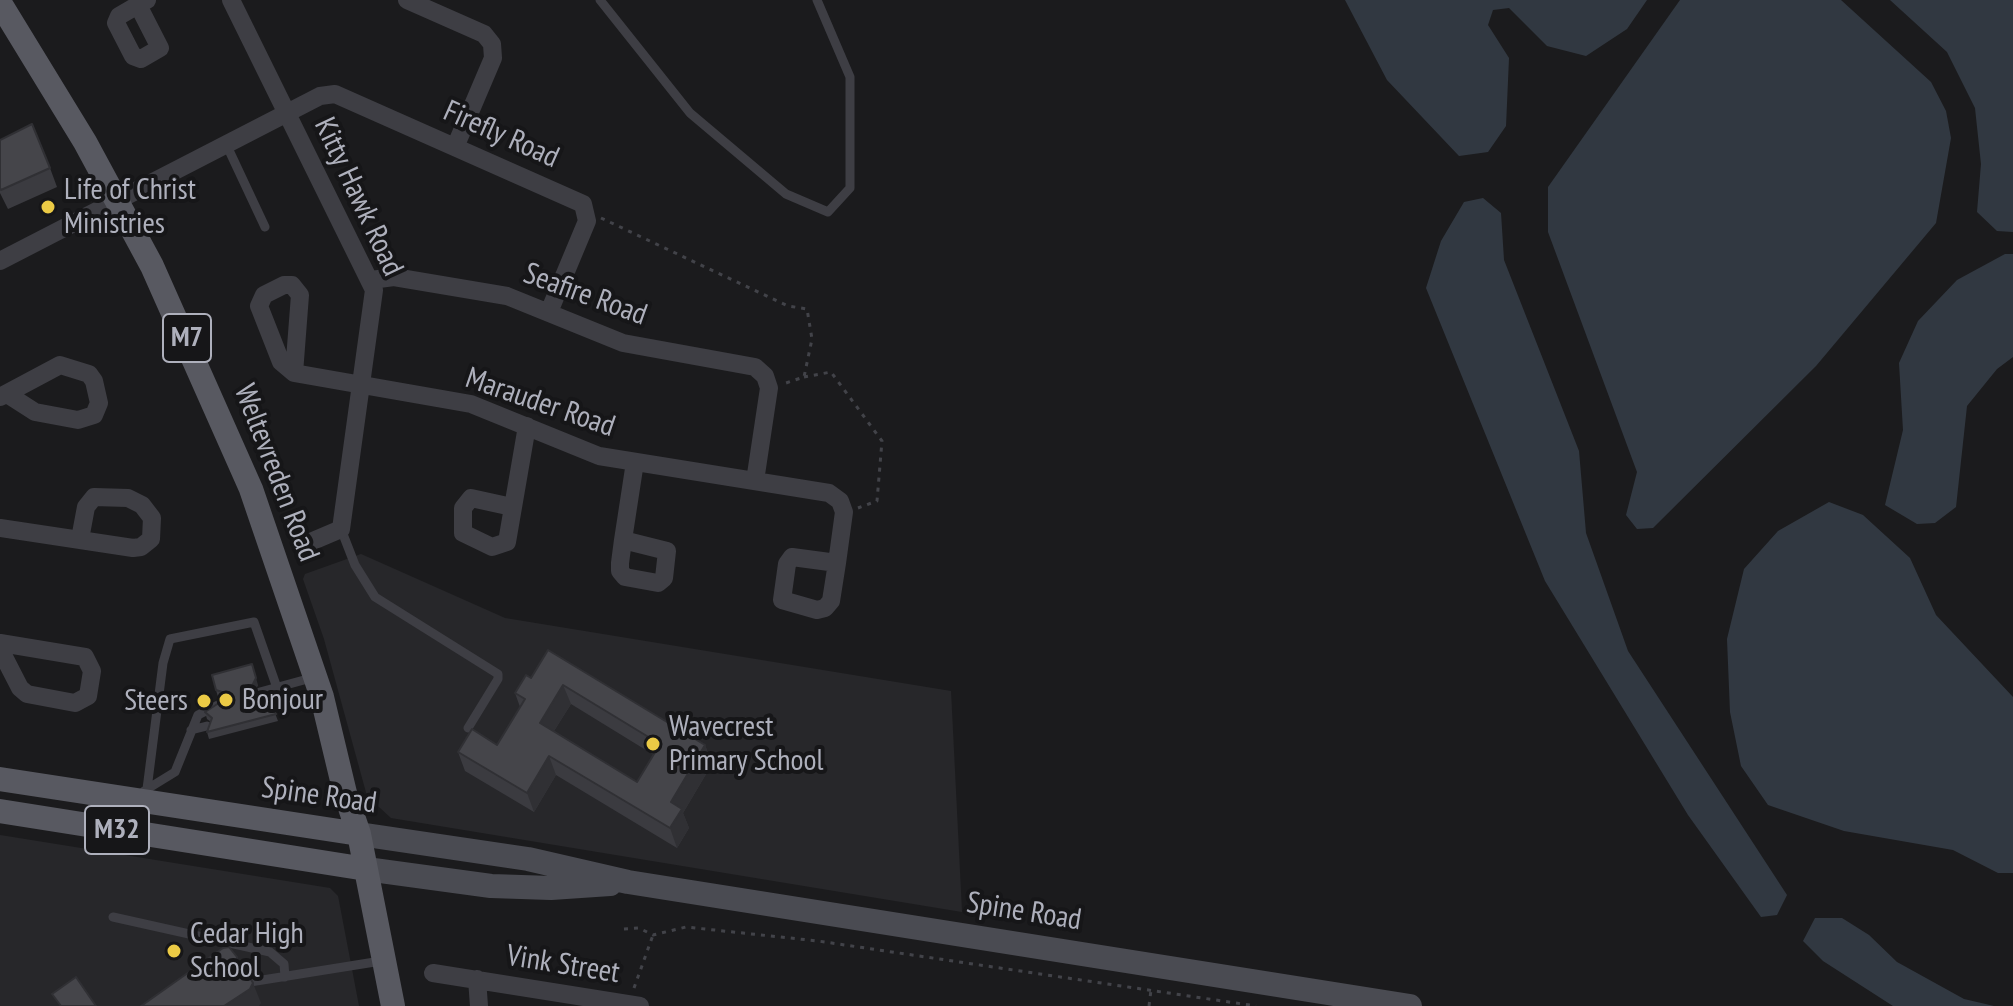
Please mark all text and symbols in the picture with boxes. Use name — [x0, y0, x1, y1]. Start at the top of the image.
street label: Firefly Road — [438, 94, 564, 176]
street label: Kitty Hawk Road — [306, 112, 410, 282]
place label: Life of Christ Ministries — [64, 172, 196, 242]
marker: Life of Christ Ministries — [39, 198, 57, 216]
street label: Seafire Road — [518, 256, 652, 334]
road number: M7 — [163, 314, 211, 362]
street label: Marauder Road — [461, 361, 619, 445]
street label: Weltevreden Road — [226, 379, 326, 567]
place label: Bonjour — [242, 682, 323, 718]
place label: Steers — [124, 683, 188, 719]
marker: Bonjour — [217, 691, 235, 709]
marker: Steers — [195, 692, 213, 710]
place label: Wavecrest Primary School — [669, 709, 823, 780]
marker: Wavecrest Primary School — [644, 735, 662, 753]
street label: Spine Road — [259, 770, 379, 822]
road number: M32 — [85, 806, 149, 854]
street label: Spine Road — [964, 885, 1084, 939]
place label: Cedar High School — [190, 916, 304, 986]
street label: Vink Street — [504, 938, 622, 992]
marker: Cedar High School — [165, 942, 183, 960]

